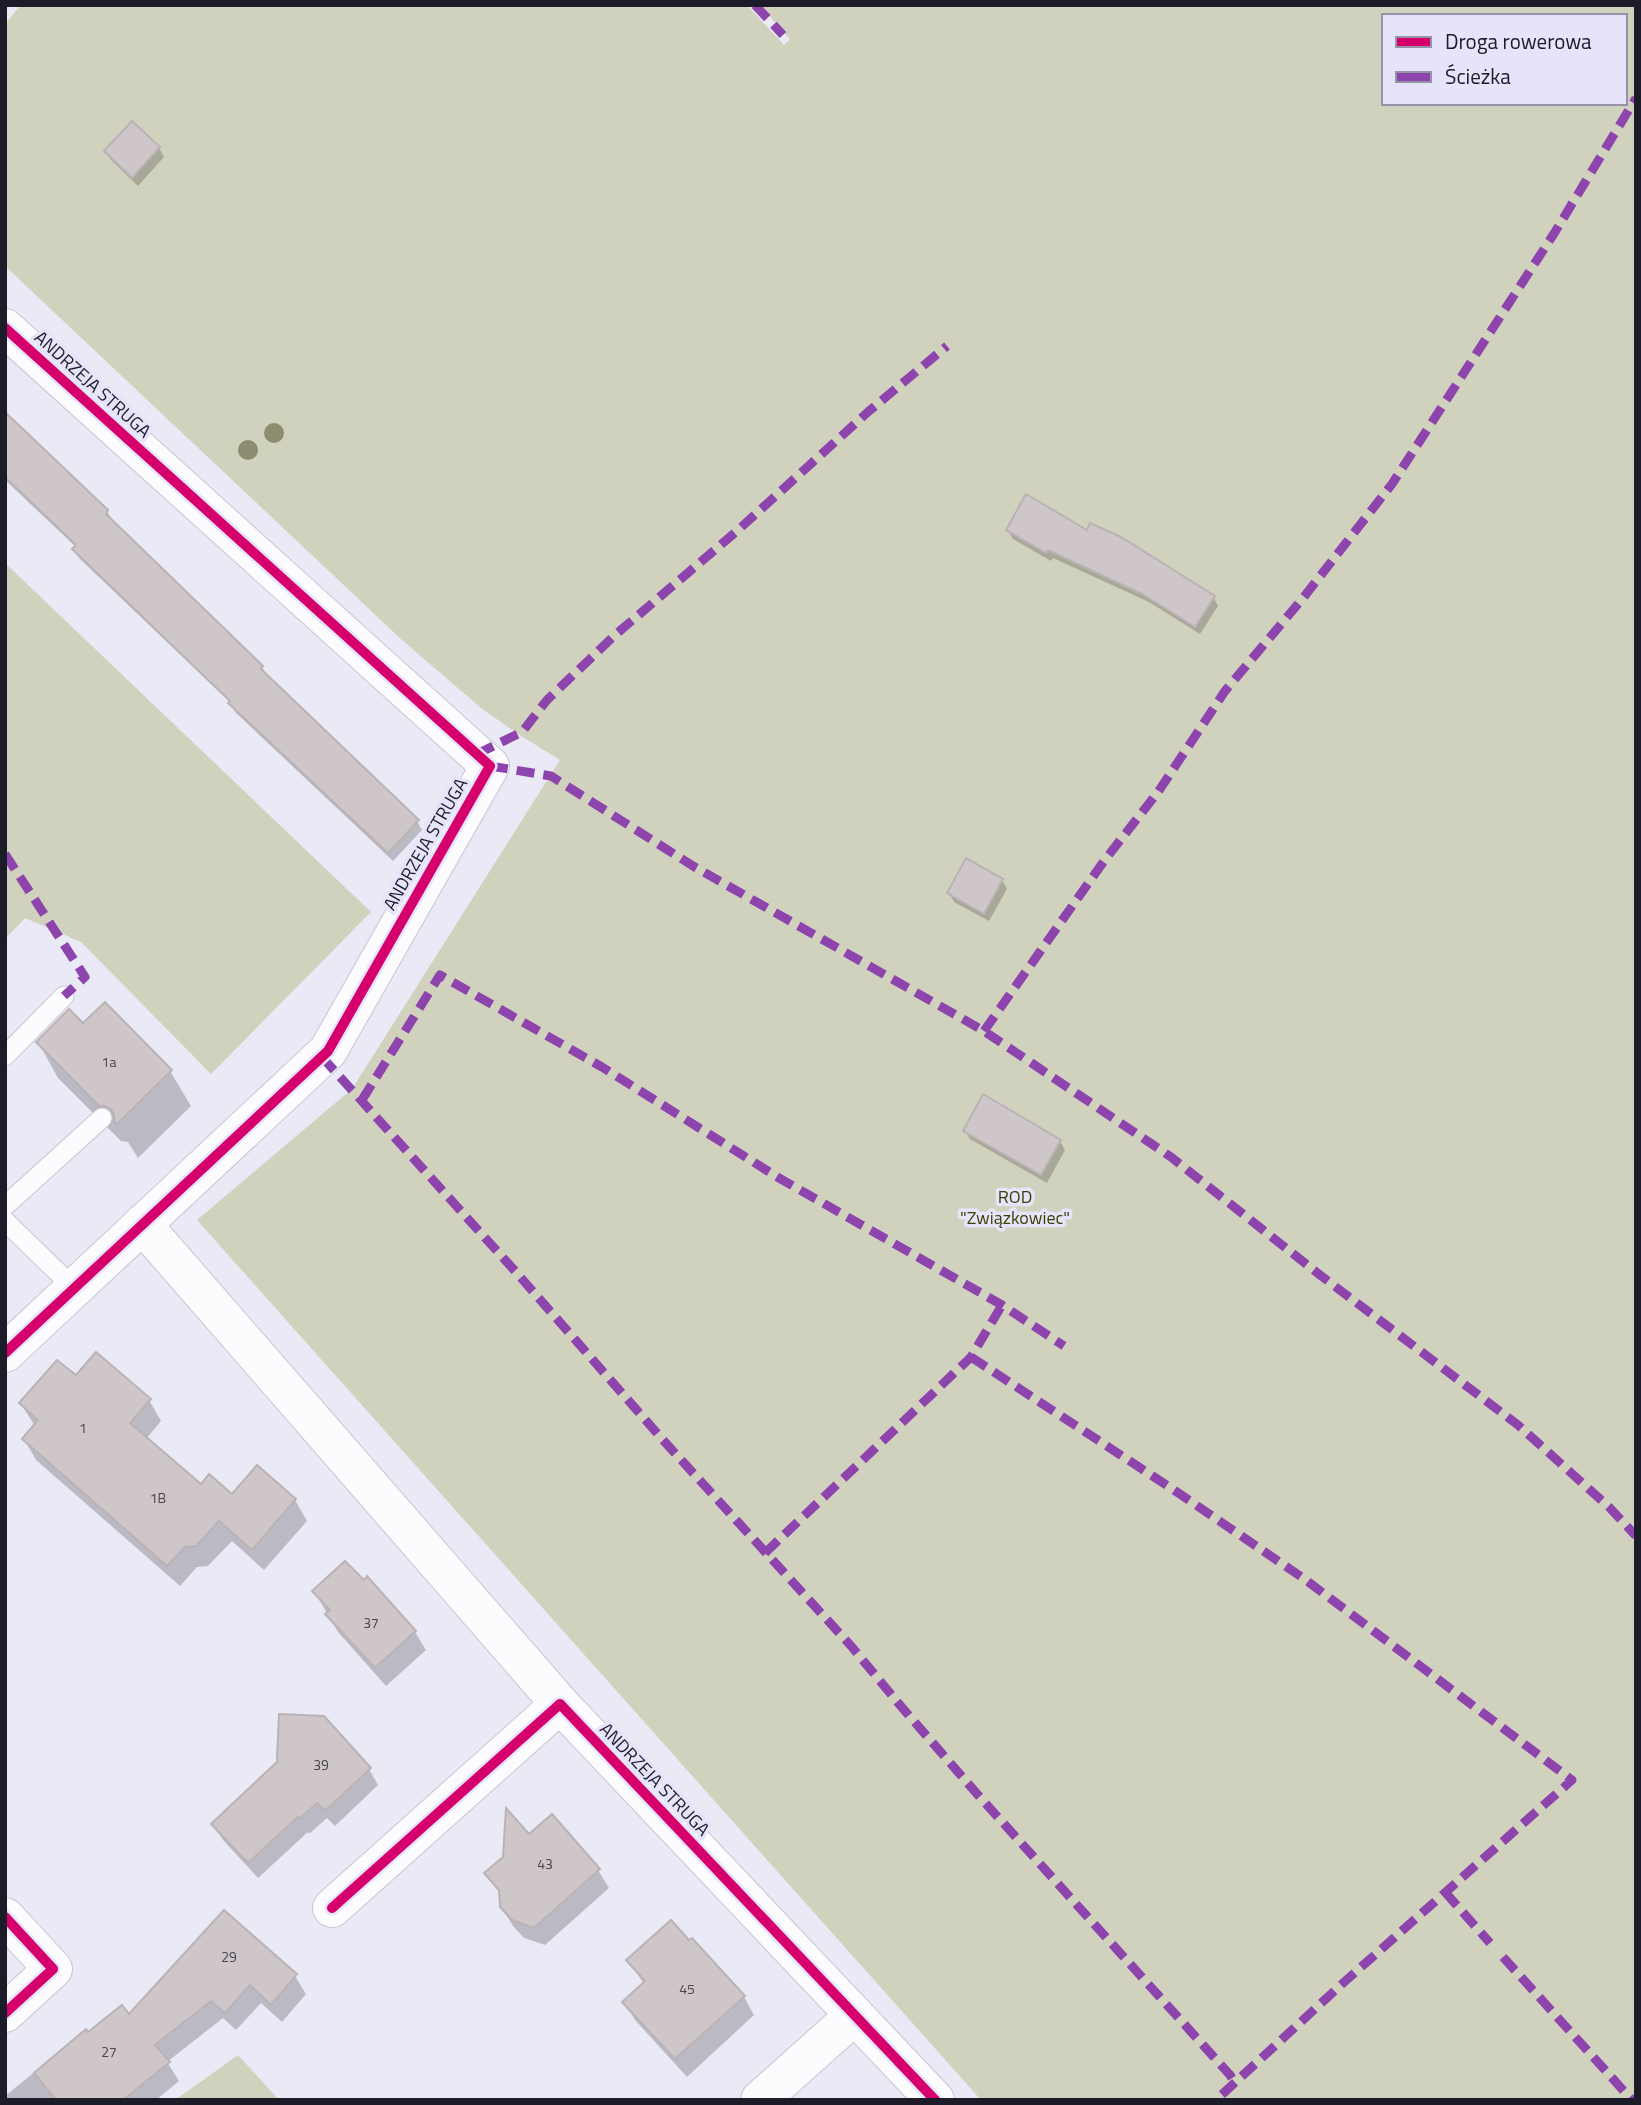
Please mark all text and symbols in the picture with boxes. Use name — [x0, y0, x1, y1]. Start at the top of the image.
legend — [1382, 14, 1627, 105]
text: Droga rowerowa — [1445, 25, 1592, 57]
text: Ścieżka — [1445, 60, 1511, 92]
street label: ANDRZEJA STRUGA — [29, 324, 158, 444]
street label: ANDRZEJA STRUGA — [376, 773, 474, 915]
house number: 1a — [102, 1051, 116, 1072]
park label: ROD "Związkowiec" — [960, 1183, 1070, 1231]
house number: 1 — [79, 1417, 87, 1438]
house number: 1B — [150, 1487, 166, 1508]
house number: 37 — [363, 1612, 379, 1633]
street label: ANDRZEJA STRUGA — [594, 1716, 717, 1842]
house number: 39 — [313, 1754, 329, 1775]
house number: 43 — [537, 1853, 553, 1874]
house number: 29 — [221, 1946, 237, 1967]
house number: 45 — [679, 1978, 695, 1999]
house number: 27 — [101, 2041, 117, 2062]

